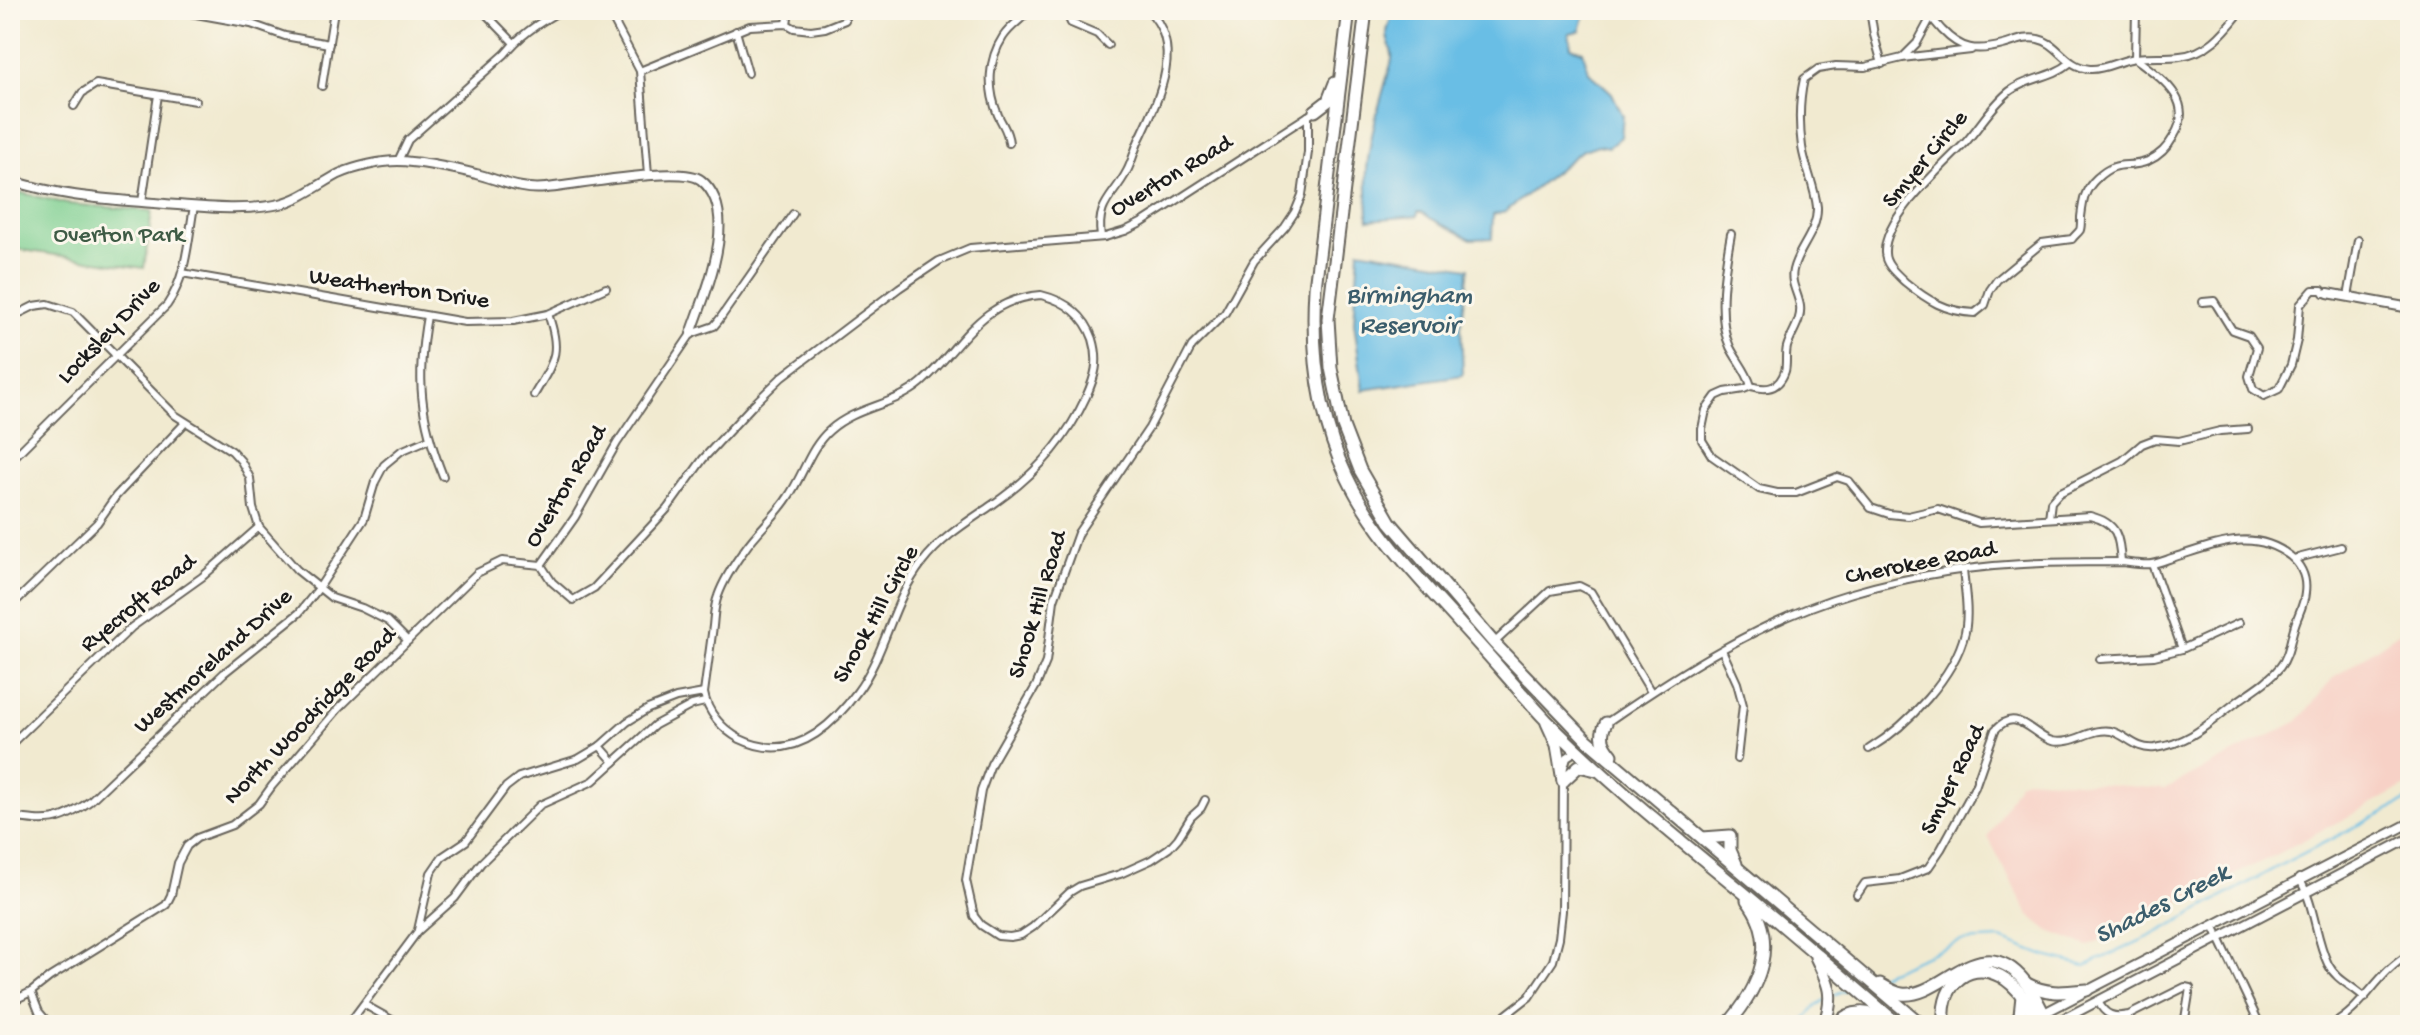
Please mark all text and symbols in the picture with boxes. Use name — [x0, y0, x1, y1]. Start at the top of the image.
street label: Smyer Circle — [1877, 105, 1976, 215]
street label: Overton Road — [1106, 128, 1240, 225]
park label: Overton Park — [53, 222, 187, 251]
street label: Weatherton Drive — [307, 263, 491, 317]
street label: Locksley Drive — [52, 272, 168, 391]
water label: Birmingham Reservoir — [1346, 282, 1473, 343]
street label: Overton Road — [519, 419, 616, 553]
street label: Shook Hill Road — [1003, 526, 1076, 682]
street label: Cherokee Road — [1843, 535, 2001, 593]
street label: Shook Hill Circle — [827, 541, 927, 689]
street label: Ryecroft Road — [75, 547, 204, 660]
street label: Westmoreland Drive — [129, 583, 300, 741]
street label: North Woodridge Road — [219, 621, 405, 812]
street label: Smyer Road — [1915, 718, 1994, 840]
water label: Shades Creek — [2091, 858, 2237, 953]

